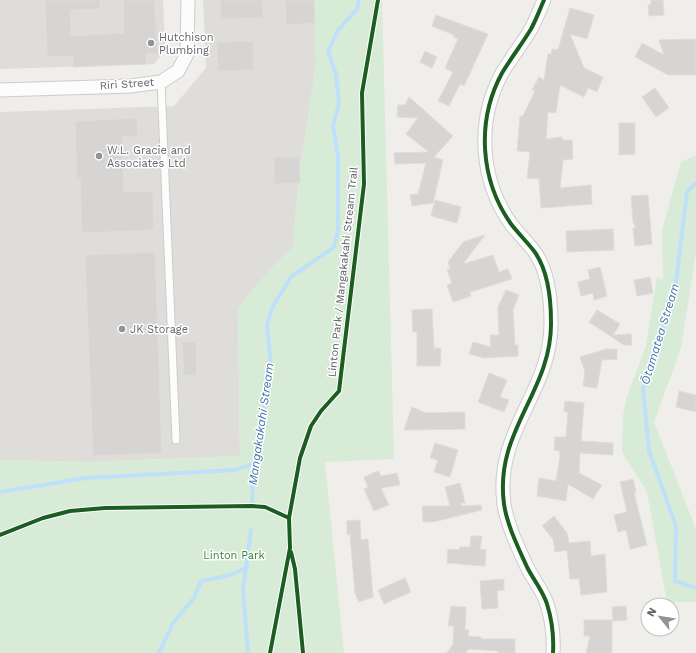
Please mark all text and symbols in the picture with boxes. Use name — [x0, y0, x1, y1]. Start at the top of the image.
place label: Hutchison Plumbing — [159, 31, 213, 57]
marker: Hutchison Plumbing — [146, 38, 156, 48]
street label: Riri Street — [99, 76, 155, 92]
place label: W.L. Gracie and Associates Ltd — [107, 144, 191, 170]
marker: W.L. Gracie and Associates Ltd — [94, 151, 104, 161]
street label: Linton Park / Mangakakahi Stream Trail — [325, 165, 361, 378]
water label: Ōtamatea Stream — [638, 282, 682, 386]
place label: JK Storage — [130, 323, 188, 336]
marker: JK Storage — [117, 324, 127, 334]
water label: Mangakakahi Stream — [245, 362, 277, 486]
park label: Linton Park — [203, 549, 265, 562]
north arrow — [640, 597, 680, 637]
text: N — [644, 605, 659, 619]

